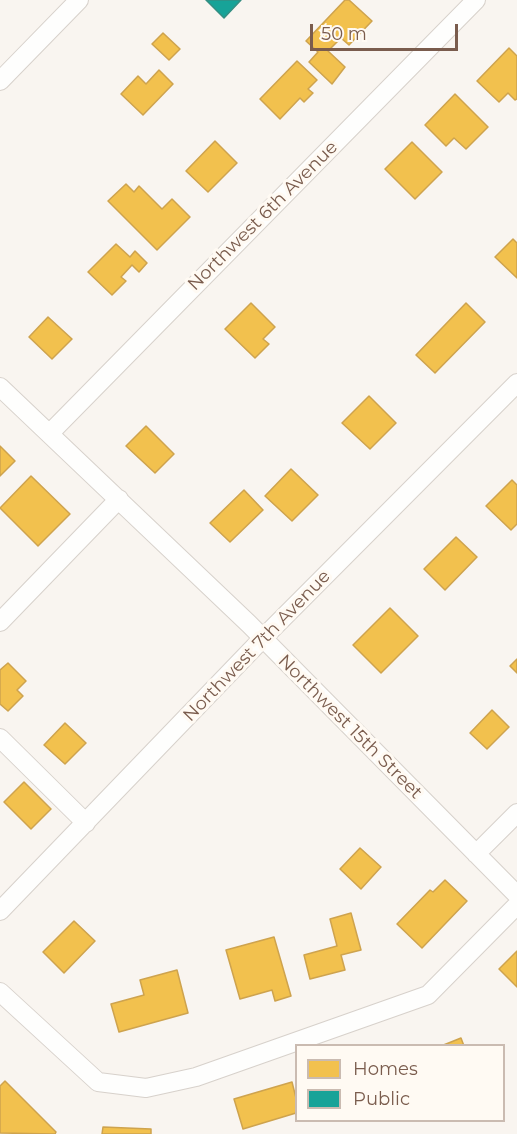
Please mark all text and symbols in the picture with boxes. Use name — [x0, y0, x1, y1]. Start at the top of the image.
scale bar — [313, 12, 462, 50]
text: 50 m — [321, 23, 367, 45]
street label: Northwest 6th Avenue — [184, 137, 342, 295]
street label: Northwest 7th Avenue — [179, 566, 335, 726]
street label: Northwest 15th Street — [273, 650, 427, 804]
legend — [295, 1044, 505, 1122]
text: Homes — [353, 1058, 418, 1080]
text: Public — [353, 1088, 410, 1110]

